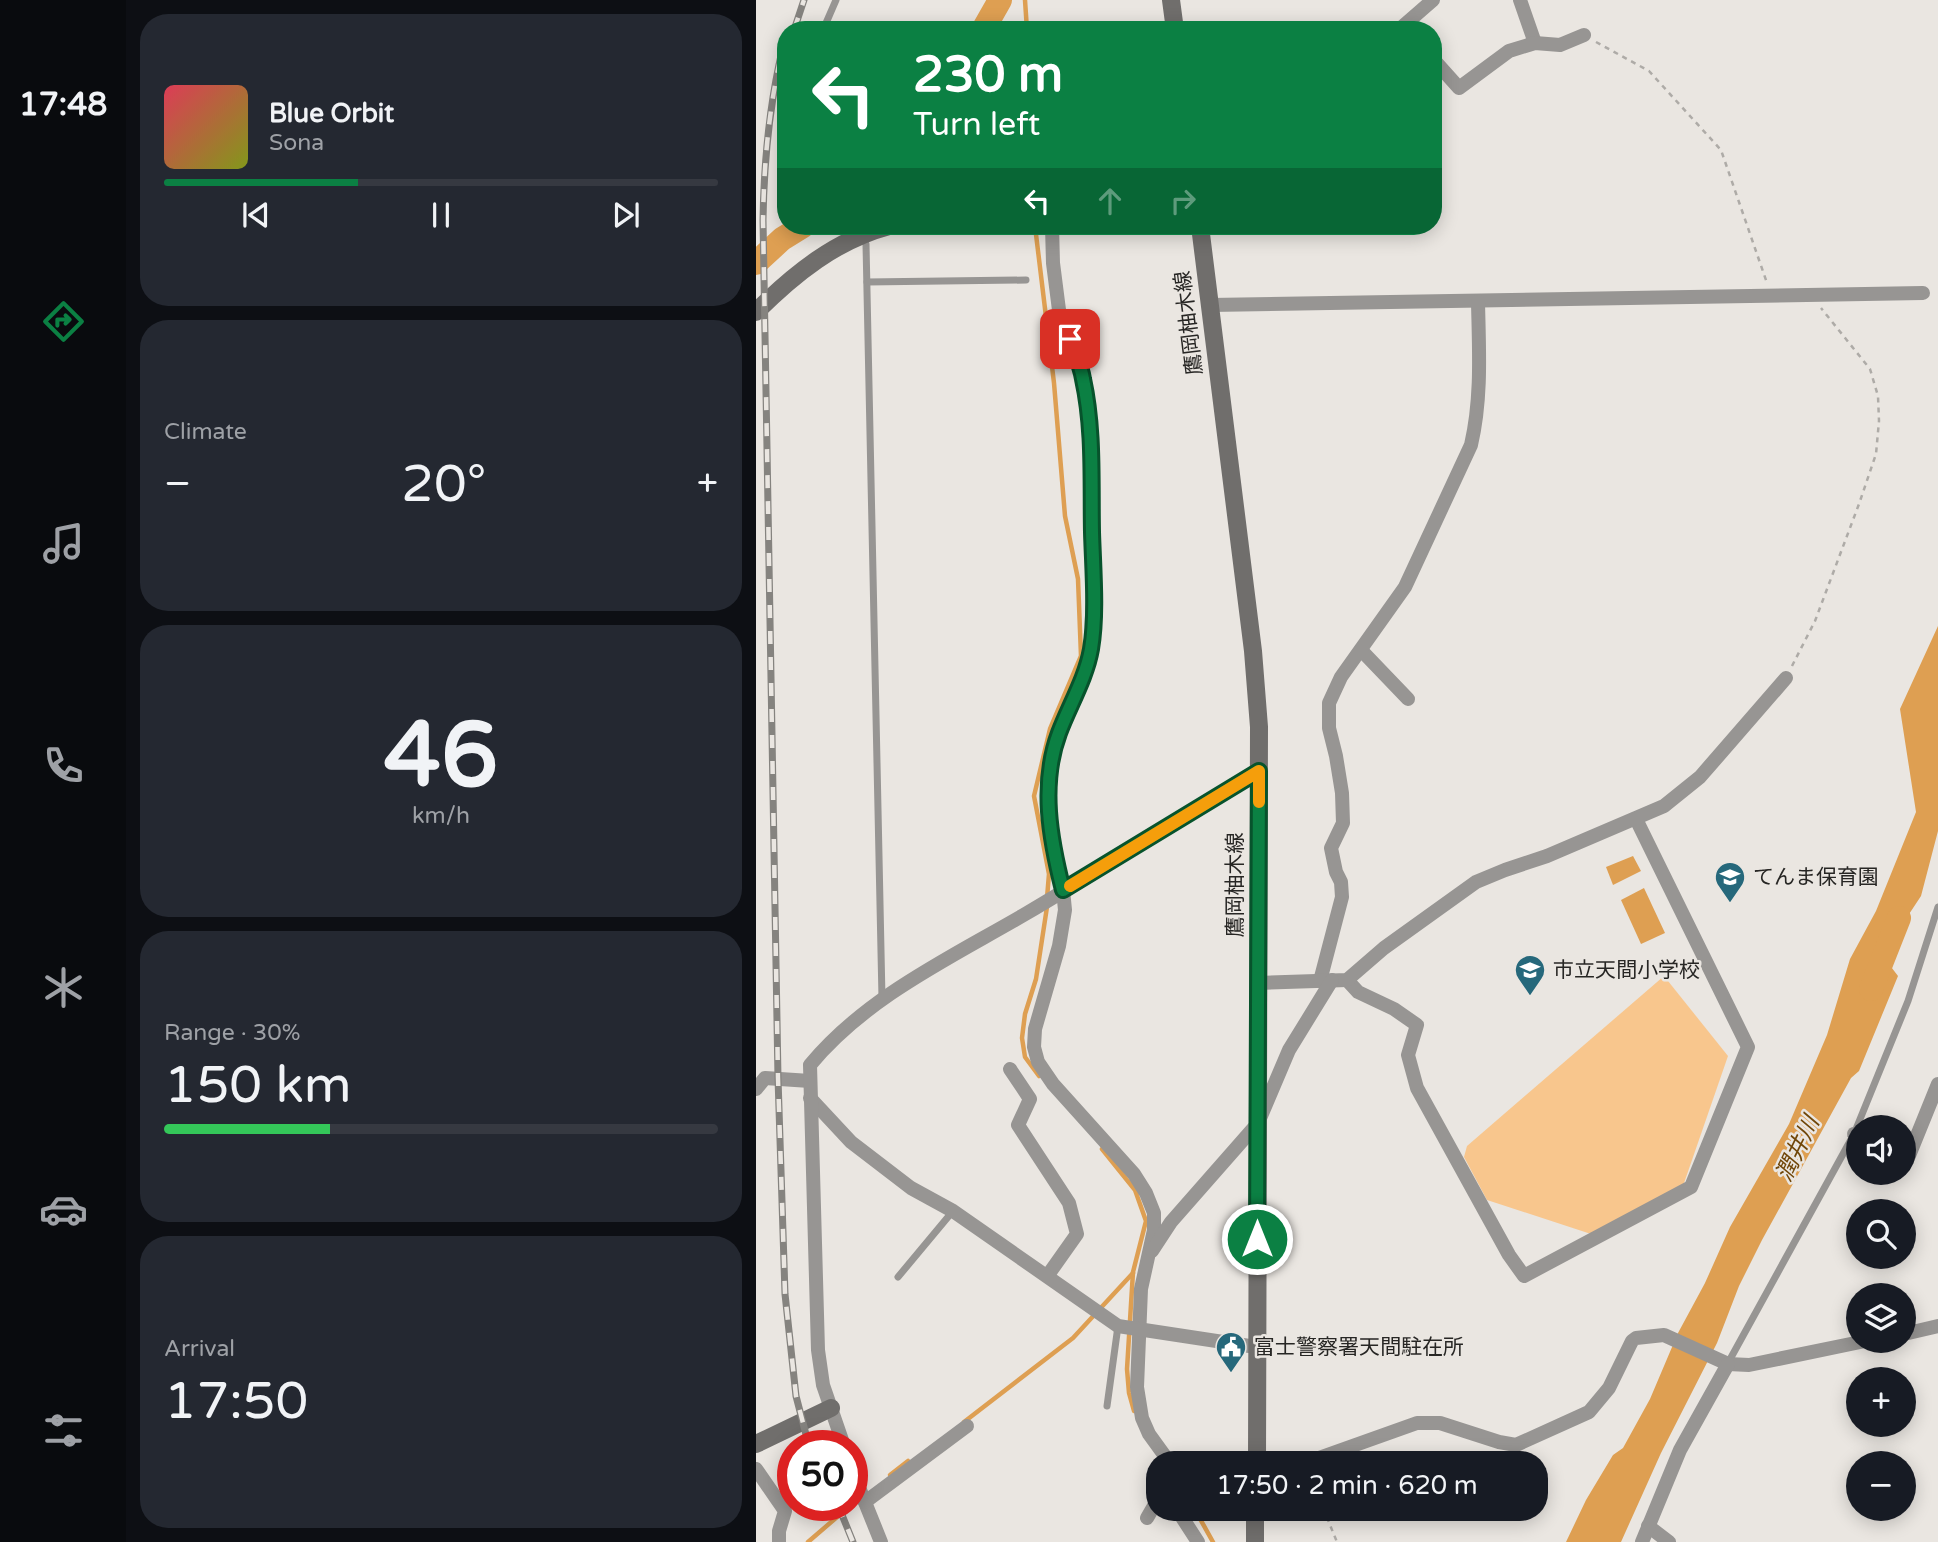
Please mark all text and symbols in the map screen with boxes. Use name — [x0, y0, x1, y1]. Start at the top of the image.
text: 230 m — [913, 46, 1063, 105]
icon: left — [798, 49, 889, 140]
text: 17:48 — [19, 86, 107, 124]
text: Blue Orbit — [269, 98, 394, 129]
text: Turn left — [913, 106, 1040, 144]
text: Sona — [269, 129, 324, 157]
icon: left — [1018, 182, 1056, 220]
icon: ahead — [1091, 182, 1129, 220]
icon: right — [1164, 182, 1202, 220]
icon: previous — [237, 196, 275, 234]
icon: pause — [422, 196, 460, 234]
icon: next — [607, 196, 645, 234]
street label: 鷹岡柚木線 — [1170, 269, 1208, 377]
icon: directions — [39, 297, 88, 346]
pin — [1040, 309, 1100, 369]
icon: arrive — [1051, 320, 1089, 358]
text: Climate — [164, 418, 247, 446]
text: 20° — [401, 453, 486, 516]
text: − — [164, 461, 191, 507]
text: + — [697, 461, 718, 507]
icon: music — [39, 519, 88, 568]
text: 46 — [384, 701, 498, 811]
icon: phone — [39, 741, 88, 790]
text: km/h — [412, 802, 470, 830]
street label: 鷹岡柚木線 — [1223, 833, 1248, 938]
school or university icon: てんま保育園 — [1713, 860, 1747, 904]
place label: てんま保育園 — [1753, 865, 1879, 890]
school or university icon: 市立天間小学校 — [1513, 953, 1547, 997]
place label: 市立天間小学校 — [1553, 958, 1700, 983]
icon: climate — [39, 963, 88, 1012]
text: Range · 30% — [164, 1019, 300, 1047]
text: 150 km — [164, 1054, 352, 1117]
water label: 潤井川 — [1770, 1109, 1827, 1186]
map controls — [1846, 1115, 1916, 1521]
button: sound — [1846, 1115, 1916, 1185]
icon: car — [39, 1185, 88, 1234]
button: search — [1846, 1199, 1916, 1269]
position arrow — [1220, 1202, 1294, 1276]
button: layers — [1846, 1283, 1916, 1353]
public building icon: 富士警察署天間駐在所 — [1214, 1330, 1248, 1374]
text: Arrival — [164, 1335, 235, 1363]
place label: 富士警察署天間駐在所 — [1254, 1335, 1464, 1360]
button: + — [1846, 1367, 1916, 1437]
text: 17:50 — [164, 1370, 308, 1433]
icon: filters — [39, 1406, 88, 1455]
speed limit sign: 50 — [777, 1430, 868, 1521]
button: − — [1846, 1451, 1916, 1521]
text: 17:50 · 2 min · 620 m — [1216, 1470, 1478, 1501]

